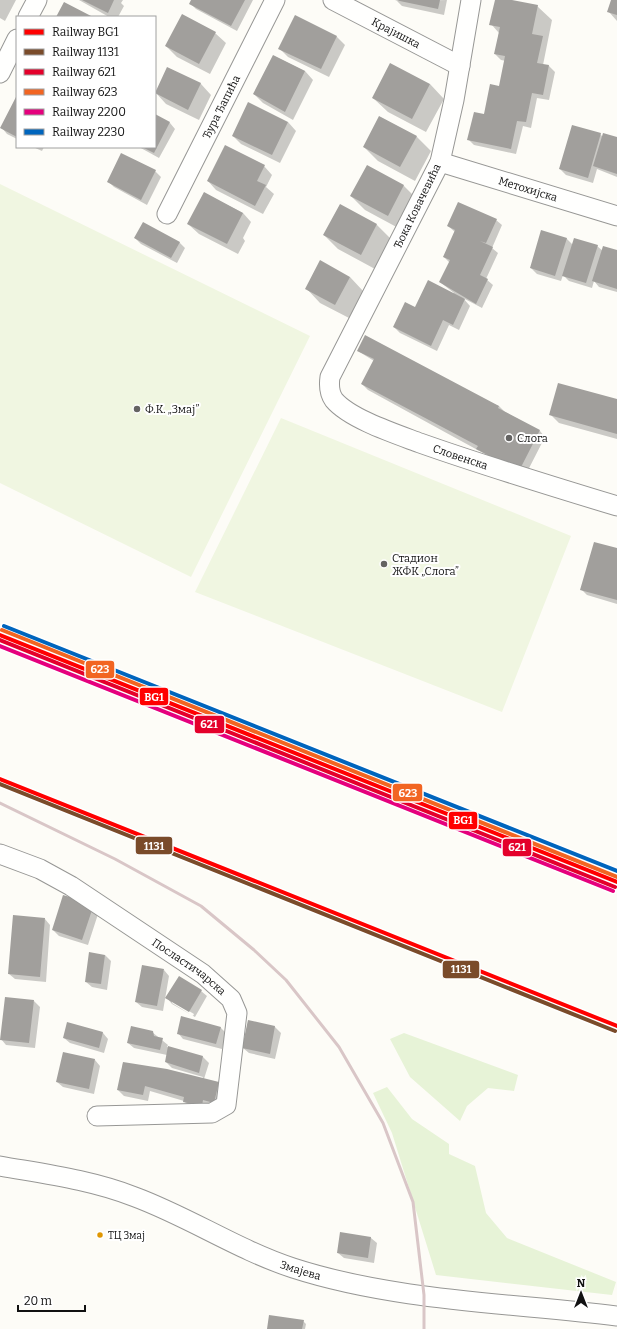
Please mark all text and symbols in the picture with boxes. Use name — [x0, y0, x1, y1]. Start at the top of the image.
street label: Крајишка — [369, 15, 422, 51]
legend — [16, 16, 156, 148]
text: Railway BG1 — [52, 25, 119, 39]
text: Railway 1131 — [52, 45, 119, 59]
text: Railway 621 — [52, 65, 116, 79]
street label: Ђура Ђапића — [200, 73, 243, 141]
text: Railway 623 — [52, 85, 118, 99]
text: Railway 2200 — [52, 105, 126, 119]
text: Railway 2230 — [52, 125, 125, 139]
street label: Ђока Ковачевића — [391, 162, 444, 251]
street label: Метохијска — [497, 174, 559, 204]
place label: Ф.К. „Змај” — [145, 403, 199, 416]
marker: Ф.К. „Змај” — [132, 404, 142, 414]
place label: Слога — [517, 432, 548, 445]
marker: Слога — [504, 433, 514, 443]
street label: Словенска — [431, 442, 489, 472]
place label: Стадион ЖФК „Слога” — [392, 552, 459, 578]
marker: Стадион ЖФК „Слога” — [379, 559, 389, 569]
line badge: 623 — [85, 660, 115, 679]
text: 623 — [91, 663, 109, 676]
line badge: BG1 — [139, 687, 169, 706]
text: BG1 — [144, 691, 164, 704]
line badge: 621 — [194, 715, 225, 734]
text: 621 — [200, 718, 218, 731]
line badge: 623 — [392, 783, 423, 802]
text: 623 — [399, 787, 417, 800]
line badge: BG1 — [448, 811, 478, 830]
text: BG1 — [453, 814, 473, 827]
line badge: 1131 — [135, 836, 173, 855]
line badge: 621 — [502, 838, 532, 857]
text: 1131 — [144, 840, 165, 853]
text: 621 — [508, 841, 526, 854]
street label: Посластичарска — [149, 936, 228, 998]
line badge: 1131 — [442, 960, 480, 979]
text: 1131 — [451, 963, 472, 976]
marker: ТЦ Змај — [95, 1230, 105, 1240]
place label: ТЦ Змај — [108, 1230, 145, 1242]
street label: Змајева — [278, 1258, 322, 1283]
north arrow — [561, 1273, 601, 1313]
text: N — [577, 1277, 586, 1290]
scale bar — [18, 1287, 85, 1313]
text: 20 m — [24, 1294, 53, 1308]

